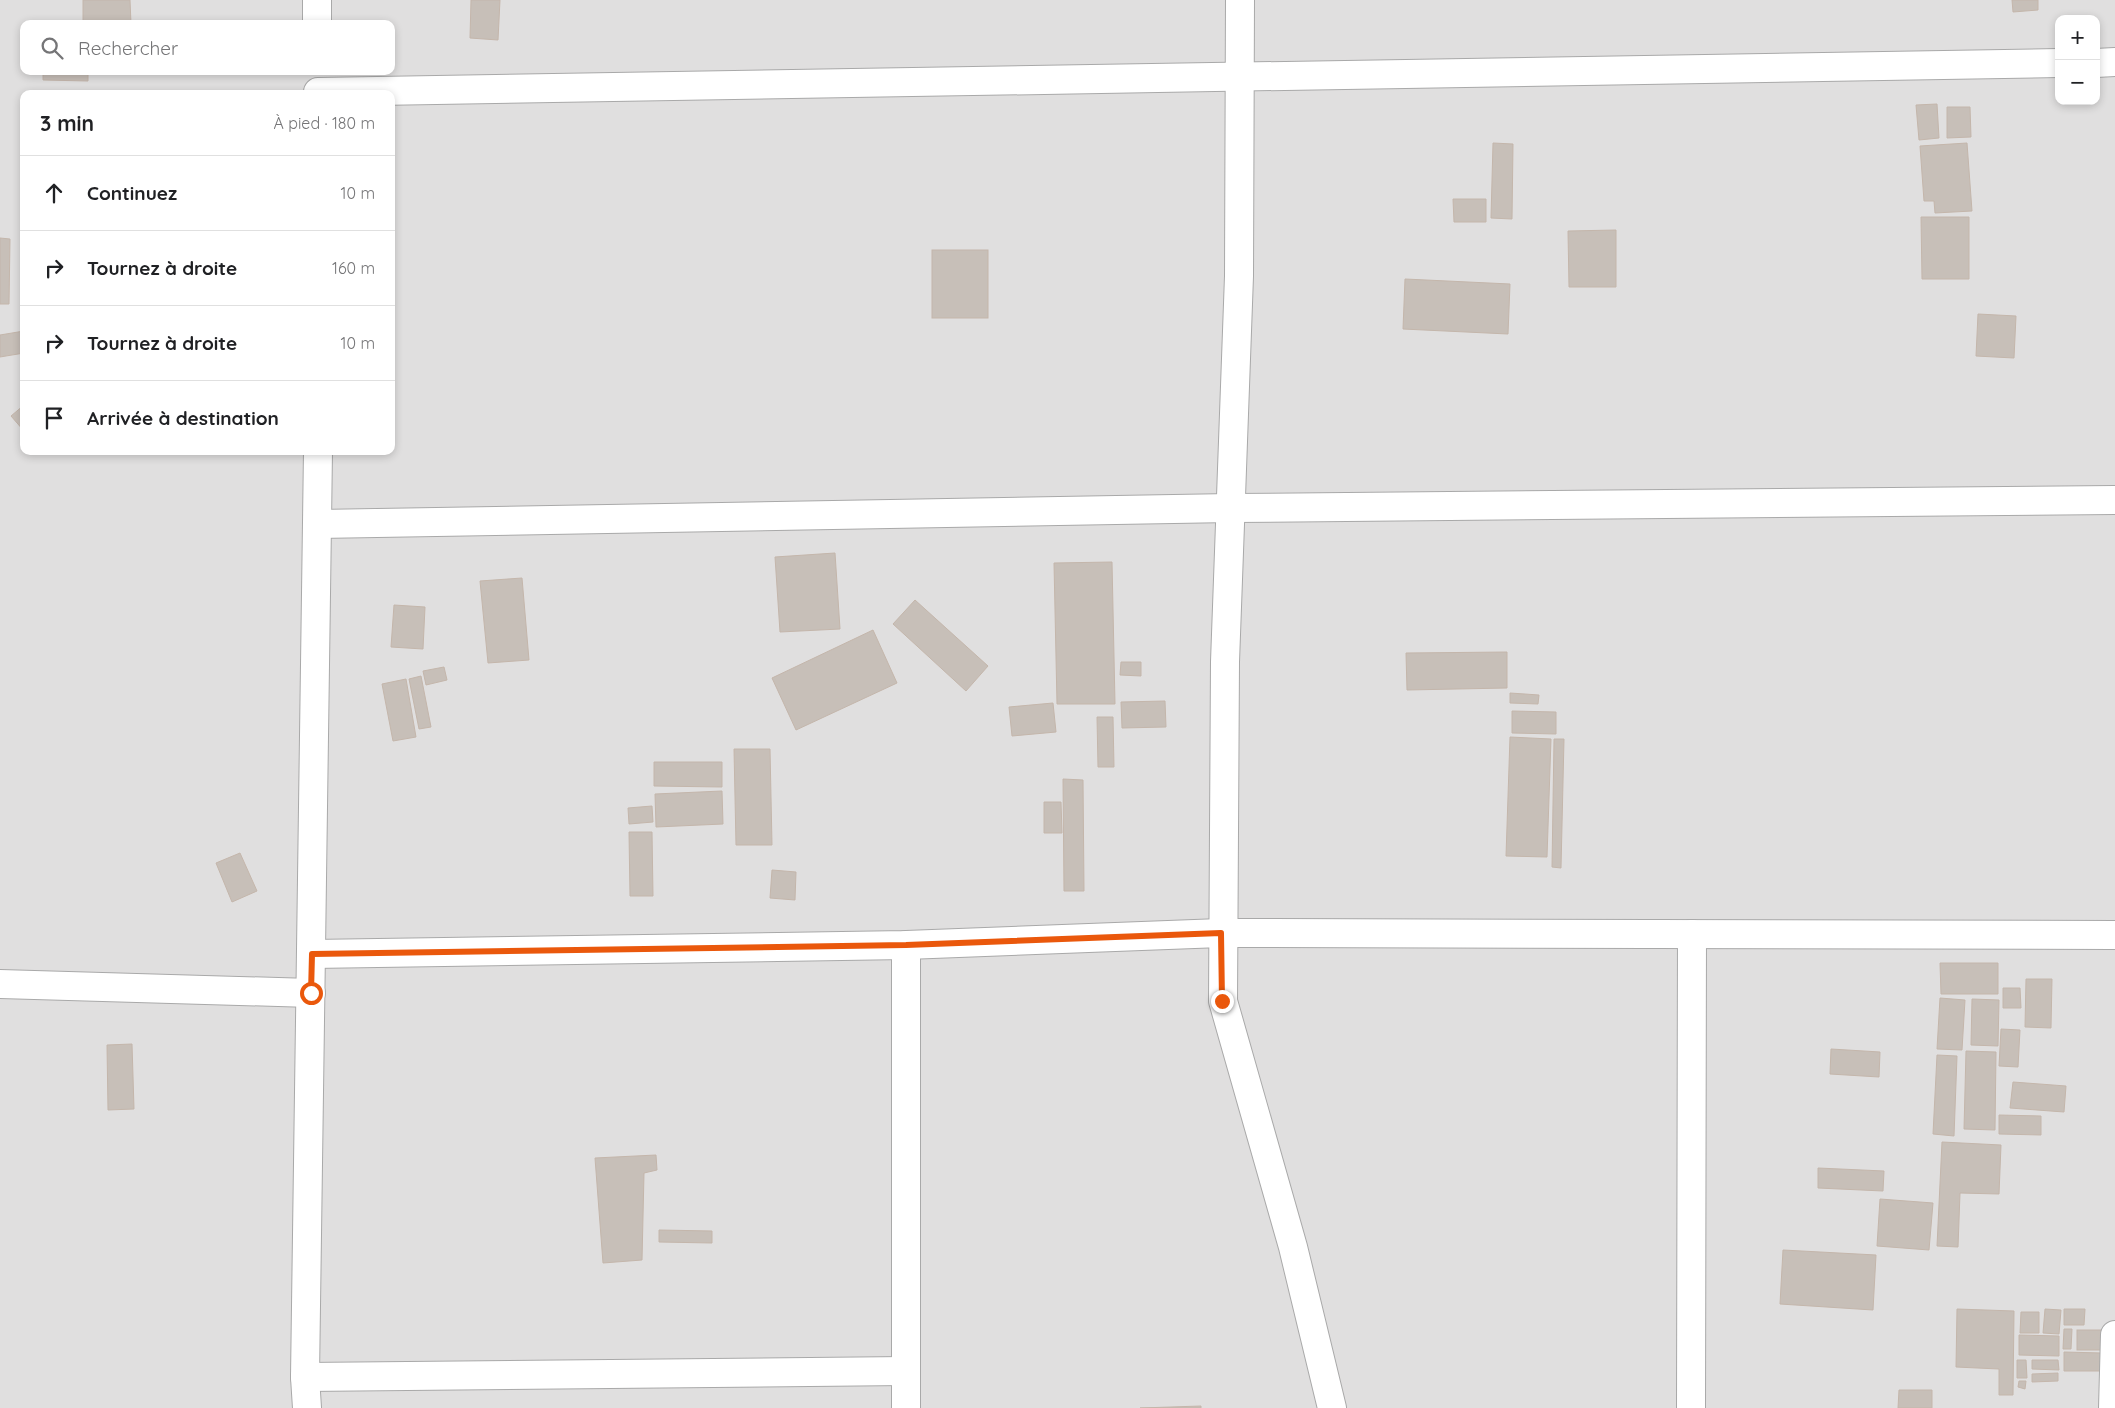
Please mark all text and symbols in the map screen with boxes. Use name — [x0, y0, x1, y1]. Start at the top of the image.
map controls — [2055, 15, 2100, 105]
button: + — [2055, 15, 2100, 60]
search box — [20, 20, 395, 75]
icon: search — [38, 34, 66, 62]
text: Rechercher — [78, 36, 178, 60]
button: − — [2055, 60, 2100, 105]
text: 3 min — [40, 110, 94, 136]
text: À pied · 180 m — [274, 113, 375, 133]
icon: ahead — [40, 179, 68, 207]
text: Continuez — [87, 181, 177, 205]
text: 10 m — [341, 183, 375, 203]
icon: right — [40, 254, 68, 282]
text: Tournez à droite — [87, 256, 237, 280]
text: 160 m — [332, 258, 375, 278]
icon: right — [40, 329, 68, 357]
text: Tournez à droite — [87, 331, 237, 355]
text: 10 m — [341, 333, 375, 353]
icon: arrive — [40, 404, 68, 432]
text: Arrivée à destination — [87, 406, 279, 430]
route start — [300, 982, 323, 1005]
route end — [1211, 990, 1234, 1013]

